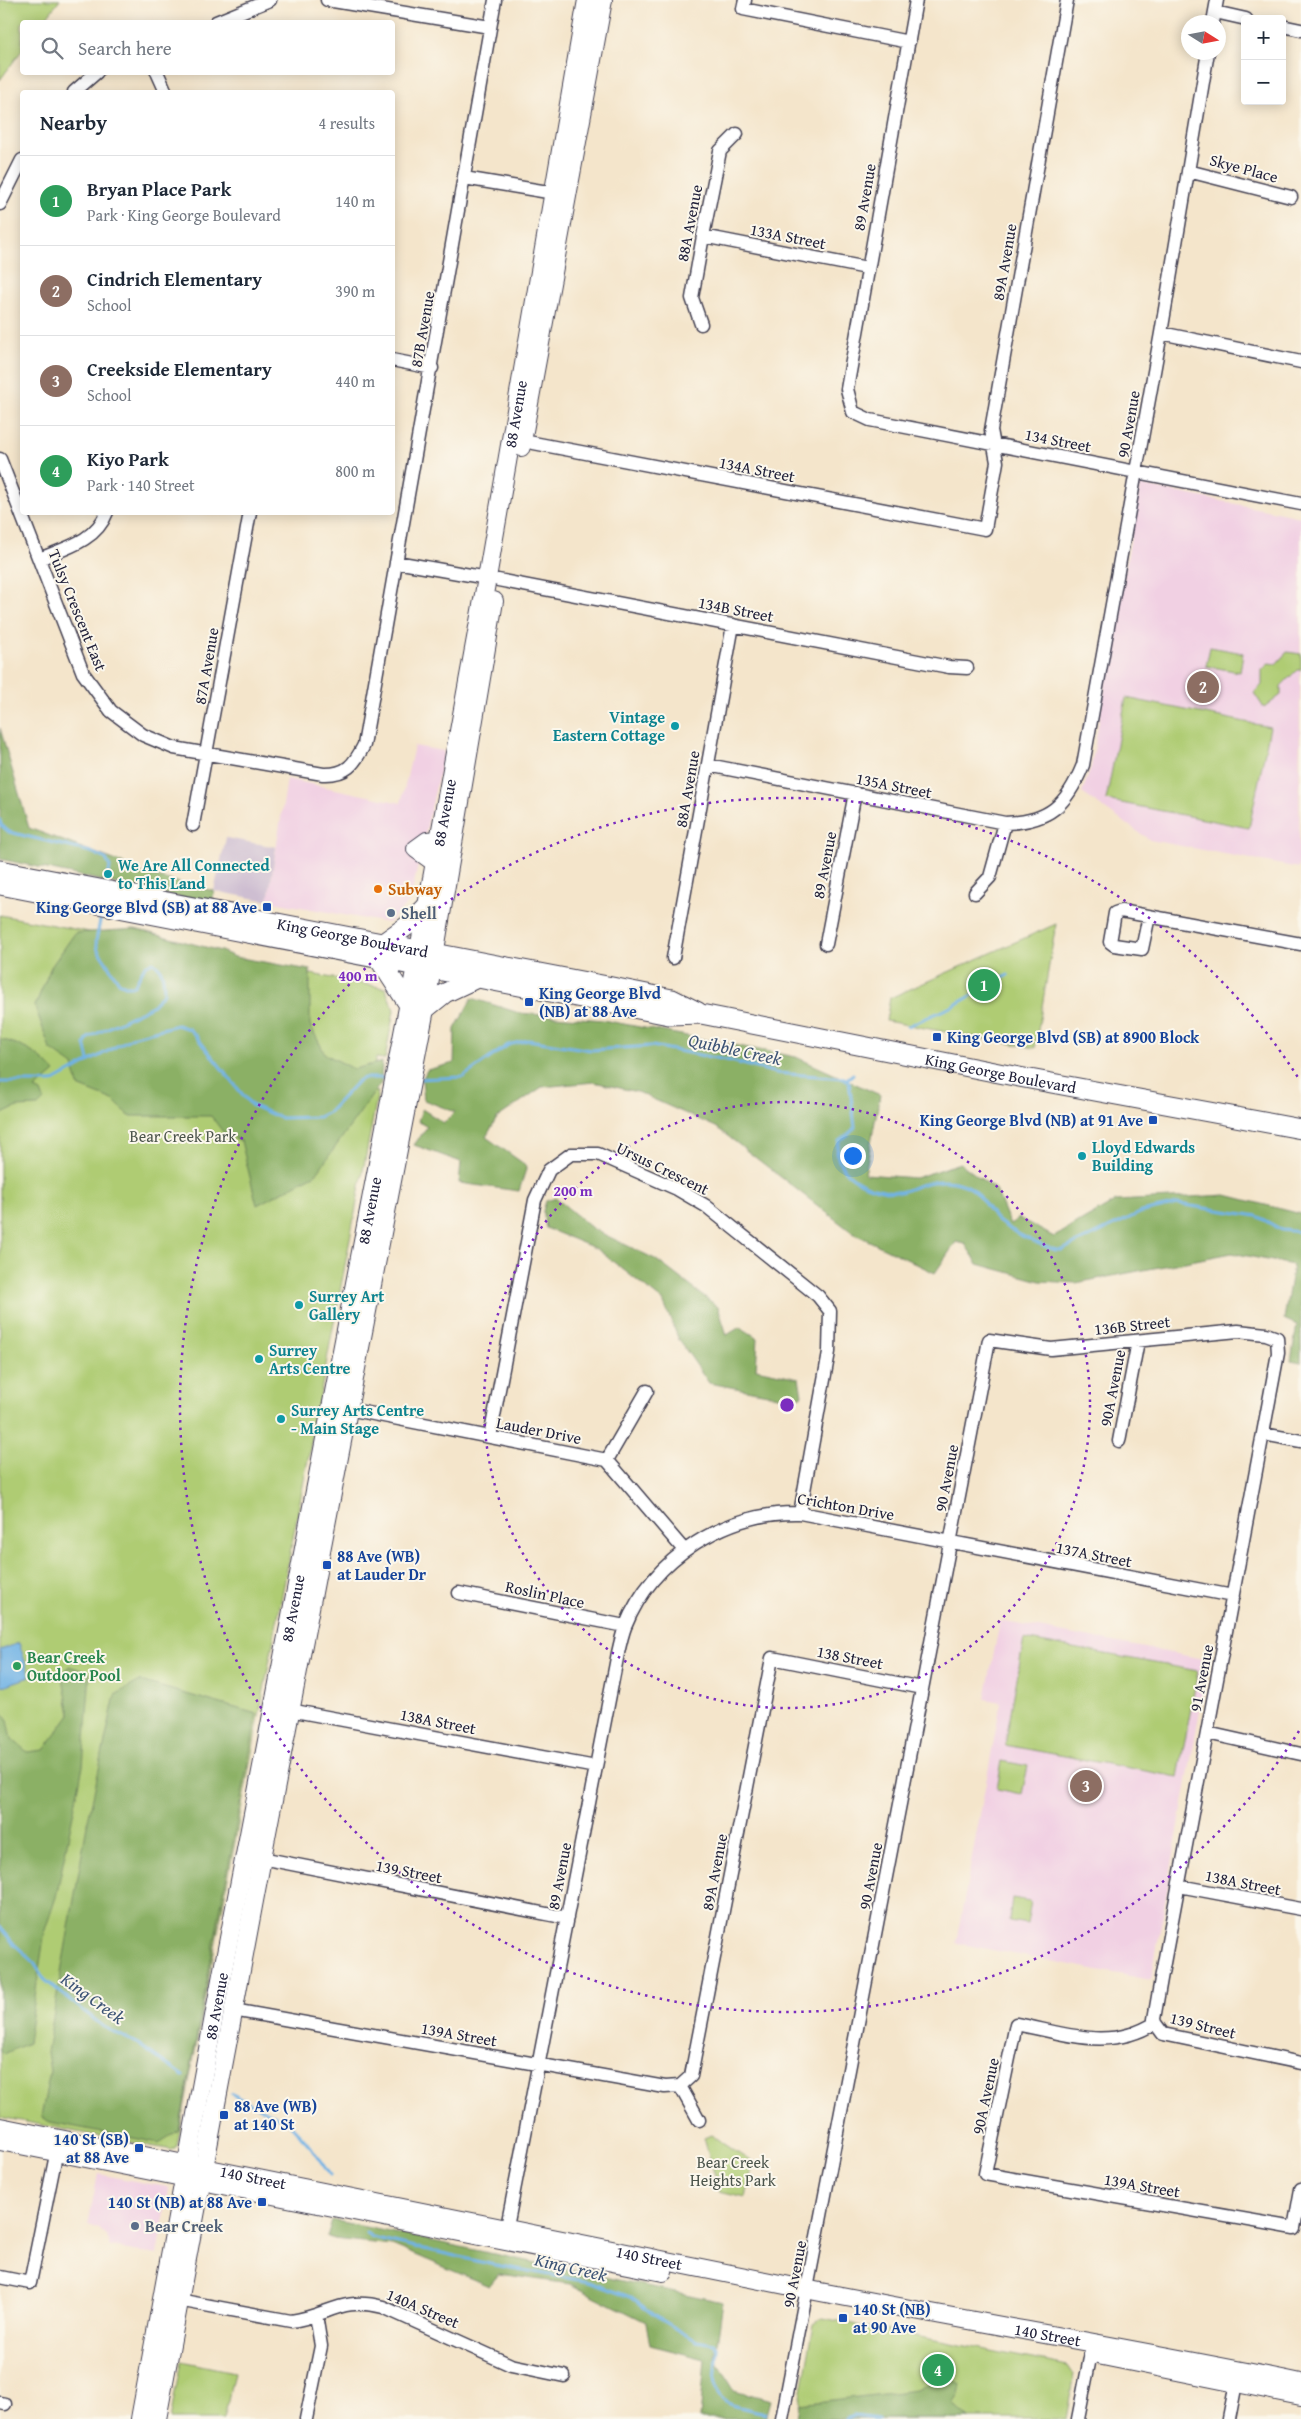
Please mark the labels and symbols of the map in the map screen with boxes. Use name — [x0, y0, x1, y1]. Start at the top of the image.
north arrow — [1181, 15, 1226, 60]
street label: Skye Place — [1207, 147, 1281, 189]
street label: 89 Avenue — [846, 161, 882, 233]
street label: 88A Avenue — [670, 183, 708, 263]
street label: 133A Street — [748, 217, 828, 255]
street label: 89A Avenue — [985, 222, 1023, 302]
street label: 87B Avenue — [403, 289, 441, 369]
street label: 88 Avenue — [498, 378, 533, 449]
street label: 90 Avenue — [1110, 388, 1146, 460]
street label: 134 Street — [1023, 422, 1094, 458]
street label: 134A Street — [717, 450, 797, 488]
street label: Tulsy Crescent East — [43, 546, 113, 675]
street label: 134B Street — [696, 590, 776, 628]
street label: 87A Avenue — [187, 626, 225, 706]
pin: 2 — [1187, 668, 1219, 706]
place label: Vintage Eastern Cottage — [553, 705, 665, 747]
marker: Vintage Eastern Cottage — [669, 720, 681, 732]
street label: 88A Avenue — [668, 749, 706, 829]
street label: 135A Street — [854, 766, 934, 804]
street label: 88 Avenue — [426, 777, 462, 848]
street label: 89 Avenue — [806, 829, 842, 901]
place label: We Are All Connected to This Land — [118, 853, 270, 895]
marker: We Are All Connected to This Land — [102, 868, 114, 880]
place label: Subway — [388, 877, 443, 901]
marker: Subway — [372, 883, 384, 895]
place label: King George Blvd (SB) at 88 Ave — [36, 895, 257, 919]
marker: King George Blvd (SB) at 88 Ave — [261, 901, 273, 913]
place label: Shell — [401, 901, 437, 925]
marker: Shell — [385, 907, 397, 919]
street label: King George Boulevard — [275, 911, 431, 964]
text: 400 m — [338, 965, 378, 986]
pin: 1 — [968, 966, 1000, 1004]
place label: King George Blvd (NB) at 88 Ave — [539, 981, 662, 1023]
marker: King George Blvd (NB) at 88 Ave — [523, 996, 535, 1008]
place label: King George Blvd (SB) at 8900 Block — [947, 1025, 1200, 1049]
water label: Quibble Creek — [686, 1026, 785, 1072]
marker: King George Blvd (SB) at 8900 Block — [931, 1031, 943, 1043]
street label: King George Boulevard — [923, 1047, 1079, 1099]
place label: King George Blvd (NB) at 91 Ave — [920, 1108, 1143, 1132]
marker: King George Blvd (NB) at 91 Ave — [1147, 1114, 1159, 1126]
park label: Bear Creek Park — [130, 1124, 237, 1148]
street label: Ursus Crescent — [613, 1135, 714, 1201]
place label: Lloyd Edwards Building — [1092, 1135, 1195, 1177]
your location — [840, 1143, 866, 1169]
marker: Lloyd Edwards Building — [1076, 1150, 1088, 1162]
street label: 88 Avenue — [351, 1175, 387, 1246]
text: 200 m — [553, 1180, 593, 1201]
place label: Surrey Art Gallery — [309, 1284, 384, 1326]
marker: Surrey Art Gallery — [293, 1299, 305, 1311]
street label: 136B Street — [1093, 1309, 1171, 1341]
place label: Surrey Arts Centre — [269, 1338, 351, 1380]
street label: 90A Avenue — [1093, 1348, 1131, 1428]
marker: Surrey Arts Centre — [253, 1353, 265, 1365]
centre of rings — [778, 1396, 796, 1414]
place label: Surrey Arts Centre - Main Stage — [291, 1398, 424, 1440]
street label: Lauder Drive — [494, 1410, 584, 1450]
marker: Surrey Arts Centre - Main Stage — [275, 1413, 287, 1425]
street label: 90 Avenue — [928, 1442, 964, 1514]
street label: Crichton Drive — [796, 1486, 896, 1526]
street label: 137A Street — [1054, 1535, 1134, 1573]
place label: 88 Ave (WB) at Lauder Dr — [337, 1544, 427, 1586]
marker: 88 Ave (WB) at Lauder Dr — [321, 1559, 333, 1571]
street label: 88 Avenue — [274, 1573, 311, 1644]
street label: Roslin Place — [503, 1574, 587, 1614]
street label: 138 Street — [815, 1639, 886, 1675]
street label: 91 Avenue — [1183, 1642, 1219, 1714]
place label: Bear Creek Outdoor Pool — [27, 1645, 121, 1687]
marker: Bear Creek Outdoor Pool — [11, 1660, 23, 1672]
street label: 138A Street — [398, 1702, 478, 1740]
pin: 3 — [1070, 1767, 1102, 1805]
street label: 89A Avenue — [695, 1832, 733, 1912]
street label: 89 Avenue — [541, 1840, 577, 1912]
street label: 90 Avenue — [852, 1840, 888, 1912]
street label: 139 Street — [374, 1853, 445, 1889]
street label: 138A Street — [1203, 1863, 1283, 1901]
water label: King Creek — [55, 1965, 131, 2031]
street label: 88 Avenue — [198, 1970, 234, 2042]
street label: 139 Street — [1168, 2005, 1239, 2045]
street label: 139A Street — [419, 2016, 499, 2053]
street label: 90A Avenue — [965, 2055, 1005, 2137]
place label: 88 Ave (WB) at 140 St — [234, 2094, 317, 2136]
marker: 88 Ave (WB) at 140 St — [218, 2109, 230, 2121]
place label: 140 St (SB) at 88 Ave — [54, 2127, 129, 2169]
marker: 140 St (SB) at 88 Ave — [133, 2142, 145, 2154]
park label: Bear Creek Heights Park — [690, 2150, 777, 2192]
street label: 140 Street — [218, 2159, 289, 2195]
street label: 139A Street — [1102, 2167, 1182, 2204]
place label: 140 St (NB) at 88 Ave — [108, 2190, 252, 2214]
marker: 140 St (NB) at 88 Ave — [256, 2196, 268, 2208]
place label: Bear Creek — [145, 2214, 224, 2238]
marker: Bear Creek — [129, 2220, 141, 2232]
street label: 90 Avenue — [776, 2238, 812, 2310]
street label: 140 Street — [614, 2239, 685, 2276]
water label: King Creek — [531, 2245, 611, 2289]
street label: 140A Street — [383, 2282, 463, 2334]
place label: 140 St (NB) at 90 Ave — [853, 2297, 931, 2339]
marker: 140 St (NB) at 90 Ave — [837, 2312, 849, 2324]
street label: 140 Street — [1012, 2317, 1083, 2352]
pin: 4 — [922, 2351, 954, 2389]

